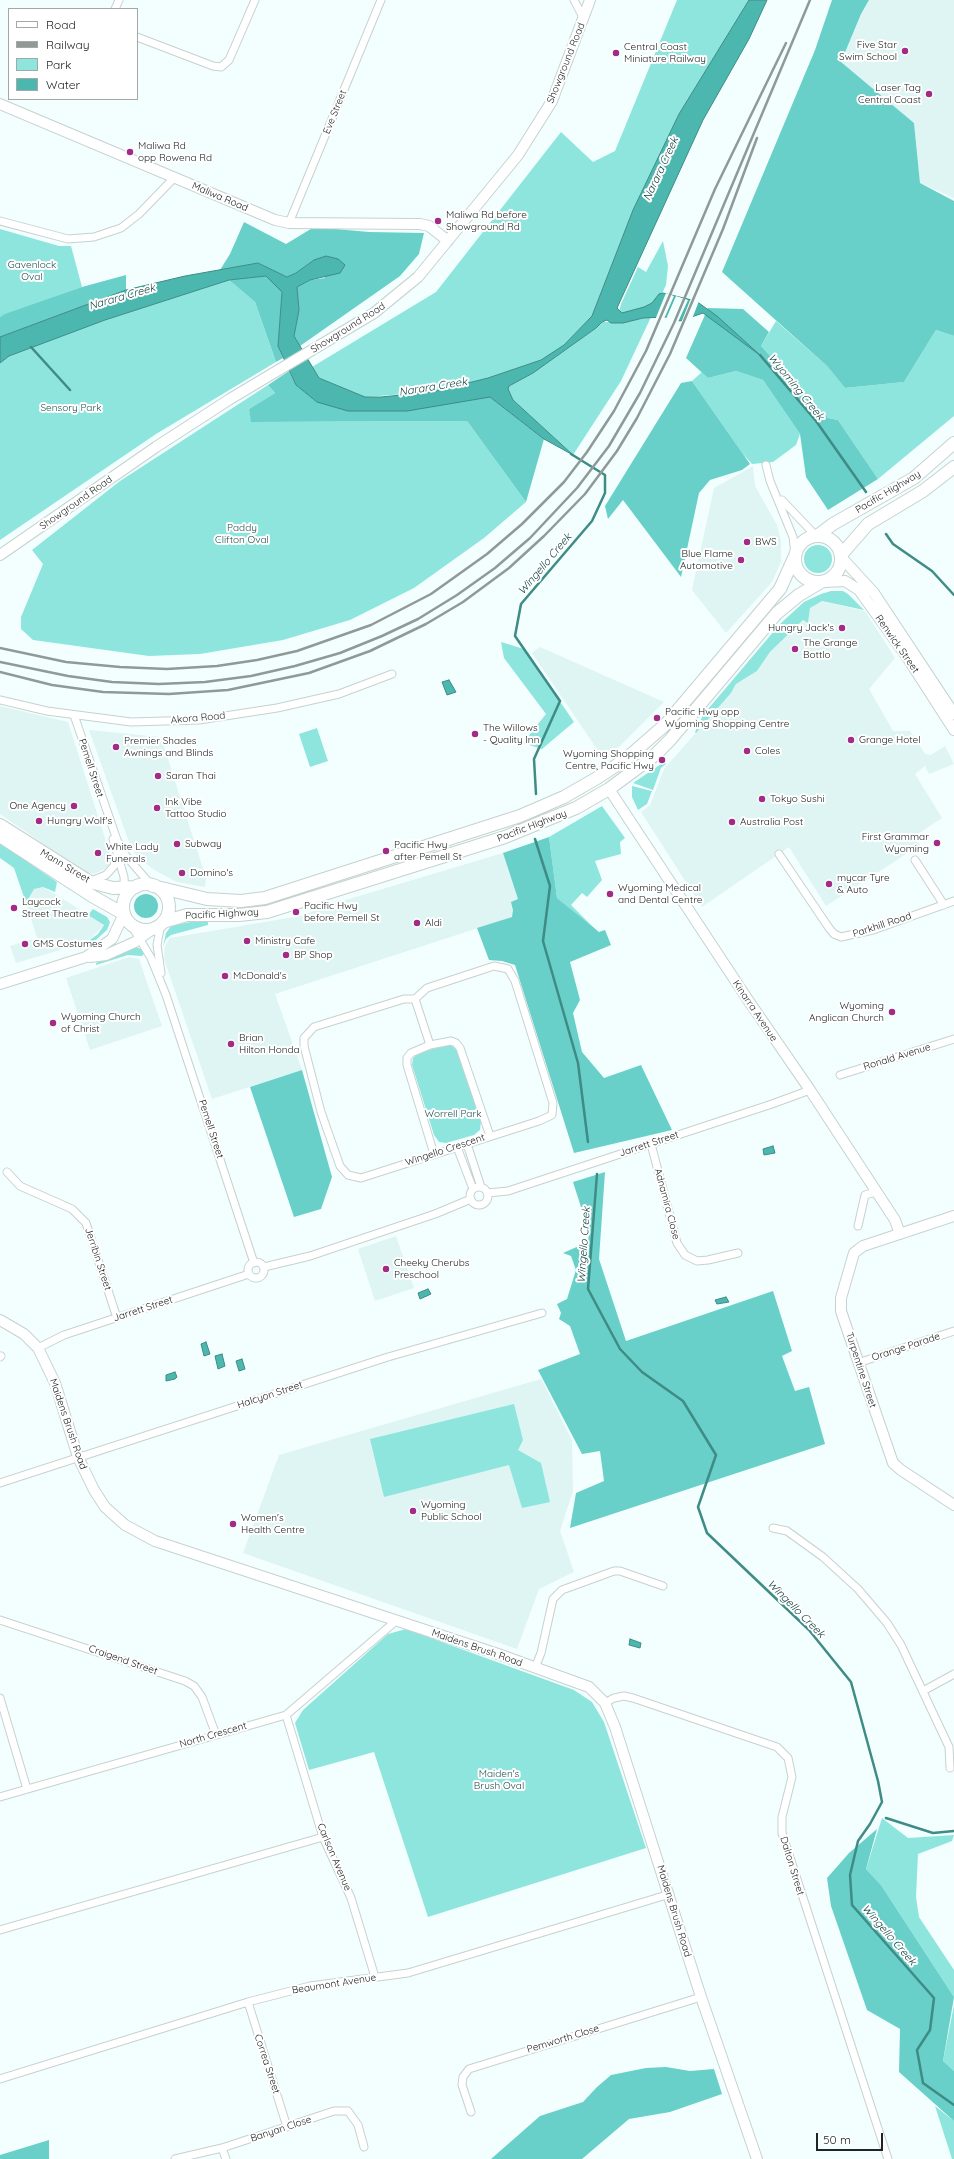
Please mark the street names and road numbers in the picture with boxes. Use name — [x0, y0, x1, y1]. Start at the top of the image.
street label: Showground Road — [544, 21, 588, 105]
street label: Eve Street — [321, 88, 349, 136]
street label: Maliwa Road — [190, 180, 250, 214]
street label: Showground Road — [308, 300, 388, 356]
street label: Pacific Highway — [853, 468, 923, 516]
street label: Showground Road — [37, 473, 115, 533]
street label: Renwick Street — [872, 613, 922, 675]
street label: Akora Road — [170, 710, 226, 726]
street label: Pemell Street — [76, 737, 106, 799]
street label: Pacific Highway — [496, 807, 568, 845]
street label: Mann Street — [38, 846, 92, 886]
street label: Pacific Highway — [185, 906, 259, 922]
street label: Parkhill Road — [851, 910, 913, 940]
street label: Kinarra Avenue — [730, 978, 780, 1044]
street label: Ronald Avenue — [862, 1041, 932, 1073]
street label: Pemell Street — [196, 1098, 226, 1160]
street label: Jarrett Street — [618, 1129, 680, 1159]
street label: Wingello Crescent — [404, 1131, 486, 1169]
street label: Adnamira Close — [652, 1167, 682, 1241]
street label: Jerribin Street — [82, 1226, 114, 1292]
street label: Jarrett Street — [112, 1294, 174, 1324]
street label: Orange Parade — [870, 1330, 942, 1364]
street label: Turpentine Street — [843, 1331, 879, 1409]
street label: Maidens Brush Road — [47, 1377, 89, 1471]
street label: Halcyon Street — [236, 1379, 304, 1411]
street label: Maidens Brush Road — [430, 1627, 524, 1669]
street label: Craigend Street — [87, 1643, 159, 1677]
street label: North Crescent — [178, 1720, 248, 1750]
street label: Carlson Avenue — [314, 1821, 354, 1893]
street label: Dalton Street — [777, 1835, 807, 1897]
street label: Maidens Brush Road — [654, 1864, 694, 1958]
street label: Beaumont Avenue — [291, 1971, 377, 1997]
street label: Pemworth Close — [525, 2022, 601, 2056]
street label: Correa Street — [252, 2033, 282, 2095]
street label: Banyan Close — [249, 2113, 313, 2145]

